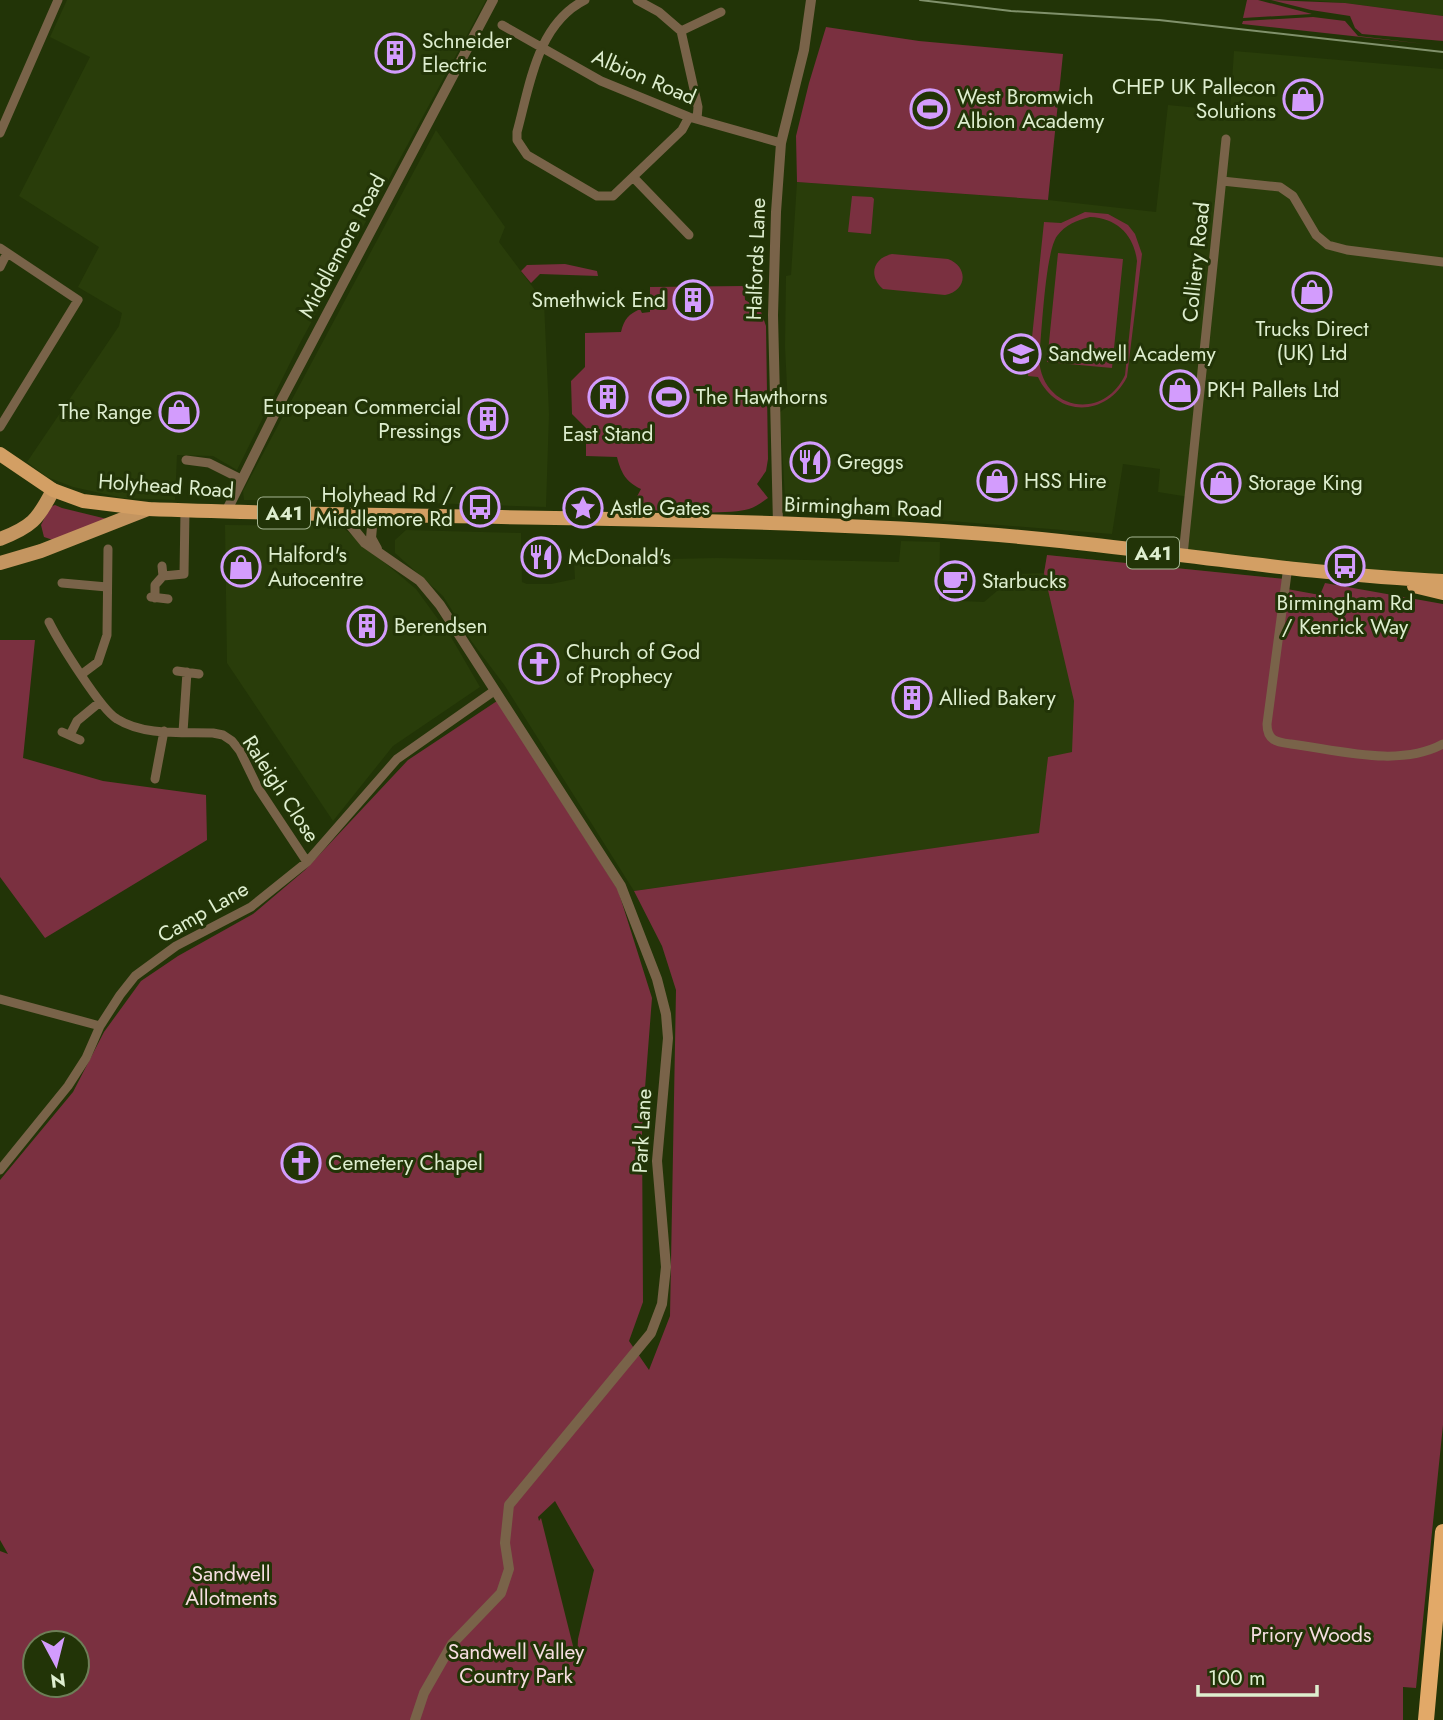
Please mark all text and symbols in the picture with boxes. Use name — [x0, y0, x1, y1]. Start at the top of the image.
place label: Schneider Electric — [422, 26, 513, 80]
building icon: Schneider Electric — [374, 32, 416, 74]
street label: Albion Road — [587, 42, 701, 112]
place label: CHEP UK Pallecon Solutions — [1112, 72, 1276, 126]
shop icon: CHEP UK Pallecon Solutions — [1282, 78, 1324, 120]
place label: West Bromwich Albion Academy — [957, 82, 1105, 136]
sports icon: West Bromwich Albion Academy — [909, 88, 951, 130]
street label: Middlemore Road — [291, 169, 393, 323]
street label: Halfords Lane — [739, 197, 773, 321]
street label: Colliery Road — [1175, 201, 1217, 323]
shop icon: Trucks Direct (UK) Ltd — [1291, 271, 1333, 313]
building icon: Smethwick End — [672, 279, 714, 321]
place label: Smethwick End — [531, 285, 666, 315]
place label: Trucks Direct (UK) Ltd — [1256, 314, 1368, 368]
school or university icon: Sandwell Academy — [1000, 333, 1042, 375]
place label: Sandwell Academy — [1048, 339, 1216, 369]
shop icon: PKH Pallets Ltd — [1159, 369, 1201, 411]
place label: PKH Pallets Ltd — [1207, 375, 1339, 405]
building icon: East Stand — [587, 376, 629, 418]
sports icon: The Hawthorns — [648, 376, 690, 418]
place label: The Hawthorns — [696, 382, 827, 412]
shop icon: The Range — [158, 391, 200, 433]
place label: European Commercial Pressings — [263, 392, 461, 446]
place label: The Range — [58, 397, 152, 427]
building icon: European Commercial Pressings — [467, 398, 509, 440]
place label: East Stand — [562, 419, 654, 449]
restaurant icon: Greggs — [789, 441, 831, 483]
place label: Greggs — [837, 447, 903, 477]
shop icon: HSS Hire — [976, 460, 1018, 502]
shop icon: Storage King — [1200, 462, 1242, 504]
street label: Holyhead Road — [97, 466, 235, 506]
place label: HSS Hire — [1024, 466, 1107, 496]
place label: Storage King — [1248, 468, 1363, 498]
place label: Holyhead Rd / Middlemore Rd — [315, 480, 453, 534]
bus stop icon: Holyhead Rd / Middlemore Rd — [459, 486, 501, 528]
place icon: Astle Gates — [562, 487, 604, 529]
street label: Birmingham Road — [783, 489, 943, 525]
place label: Astle Gates — [610, 493, 710, 523]
road number: A41 — [258, 498, 310, 528]
restaurant icon: McDonald's — [520, 536, 562, 578]
road number: A41 — [1127, 538, 1179, 568]
place label: Halford's Autocentre — [268, 540, 364, 594]
place label: McDonald's — [568, 542, 671, 572]
bus stop icon: Birmingham Rd / Kenrick Way — [1324, 545, 1366, 587]
shop icon: Halford's Autocentre — [220, 546, 262, 588]
cafe icon: Starbucks — [934, 560, 976, 602]
place label: Starbucks — [982, 566, 1067, 596]
place label: Birmingham Rd / Kenrick Way — [1277, 588, 1413, 642]
building icon: Berendsen — [346, 605, 388, 647]
place label: Berendsen — [394, 611, 488, 641]
place label: Church of God of Prophecy — [566, 637, 700, 691]
church icon: Church of God of Prophecy — [518, 643, 560, 685]
building icon: Allied Bakery — [891, 677, 933, 719]
place label: Allied Bakery — [939, 683, 1056, 713]
street label: Raleigh Close — [235, 730, 327, 849]
street label: Camp Lane — [152, 874, 254, 950]
street label: Park Lane — [625, 1088, 659, 1174]
church icon: Cemetery Chapel — [280, 1142, 322, 1184]
place label: Cemetery Chapel — [328, 1148, 483, 1178]
park label: Sandwell Allotments — [185, 1559, 277, 1613]
park label: Priory Woods — [1250, 1620, 1372, 1650]
north arrow — [21, 1629, 91, 1699]
park label: Sandwell Valley Country Park — [448, 1637, 585, 1691]
scale bar — [1198, 1654, 1317, 1698]
text: 100 m — [1208, 1663, 1265, 1693]
text: N — [49, 1666, 67, 1695]

